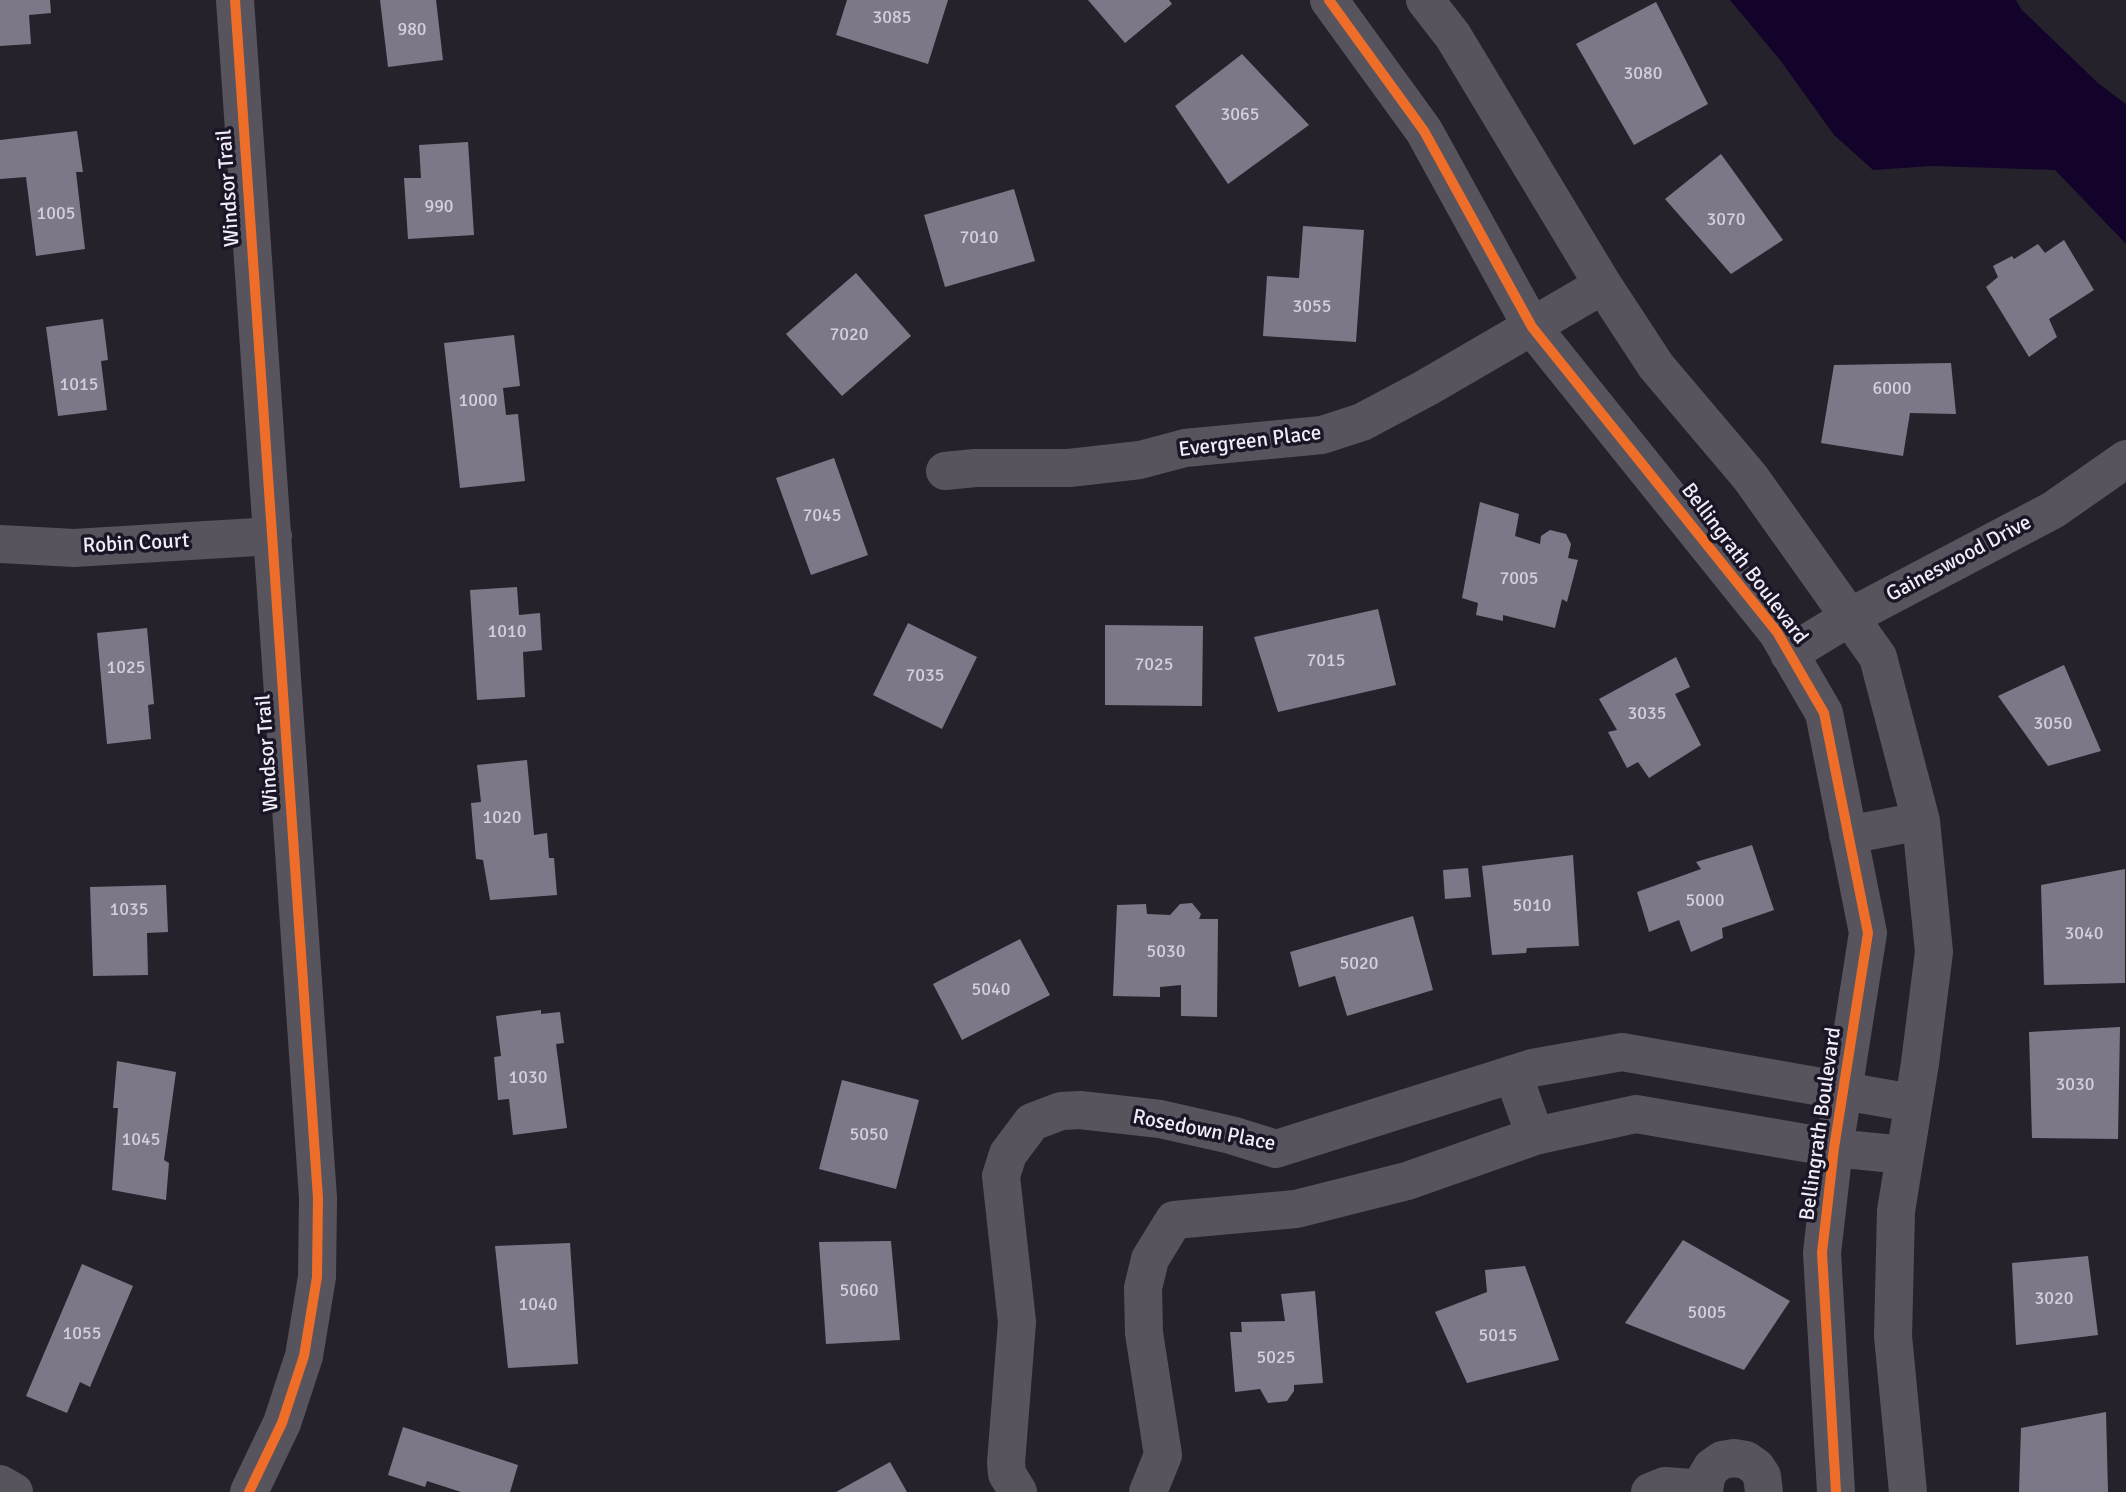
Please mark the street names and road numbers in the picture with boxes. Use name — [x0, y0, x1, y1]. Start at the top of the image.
street label: Windsor Trail — [212, 128, 246, 248]
street label: Evergreen Place — [1177, 421, 1323, 463]
street label: Bellingrath Boulevard — [1675, 479, 1813, 649]
street label: Gaineswood Drive — [1882, 510, 2036, 608]
street label: Robin Court — [82, 529, 190, 559]
street label: Windsor Trail — [251, 693, 285, 813]
street label: Bellingrath Boulevard — [1795, 1026, 1847, 1222]
street label: Rosedown Place — [1130, 1105, 1278, 1157]

